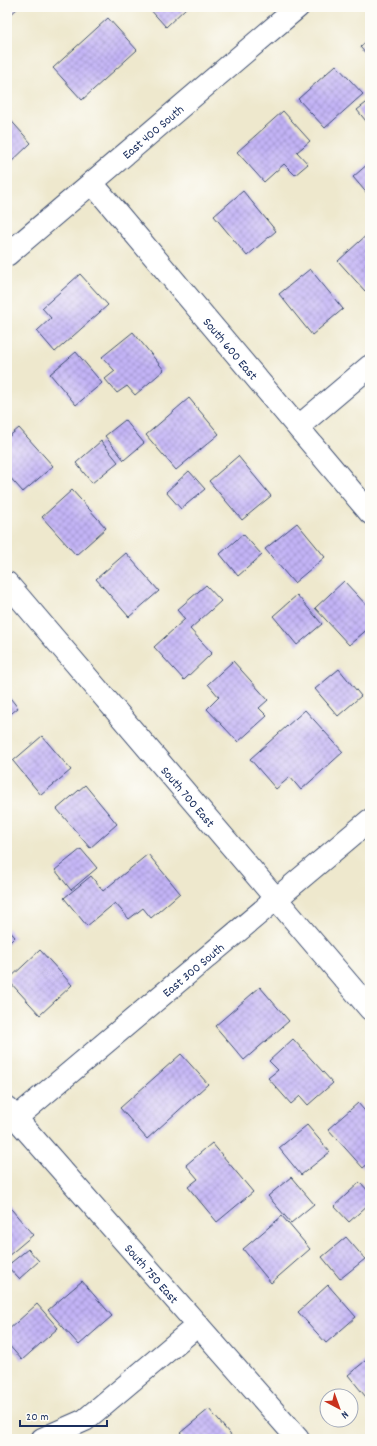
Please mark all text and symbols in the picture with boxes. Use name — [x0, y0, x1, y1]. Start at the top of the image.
street label: East 400 South — [119, 101, 189, 165]
street label: South 600 East — [197, 314, 261, 385]
street label: South 700 East — [155, 763, 218, 833]
street label: East 300 South — [159, 939, 230, 1003]
street label: South 750 East — [119, 1241, 182, 1309]
north arrow — [319, 1388, 359, 1428]
scale bar — [20, 1402, 107, 1428]
text: N — [337, 1406, 352, 1422]
text: 20 m — [26, 1409, 49, 1426]

